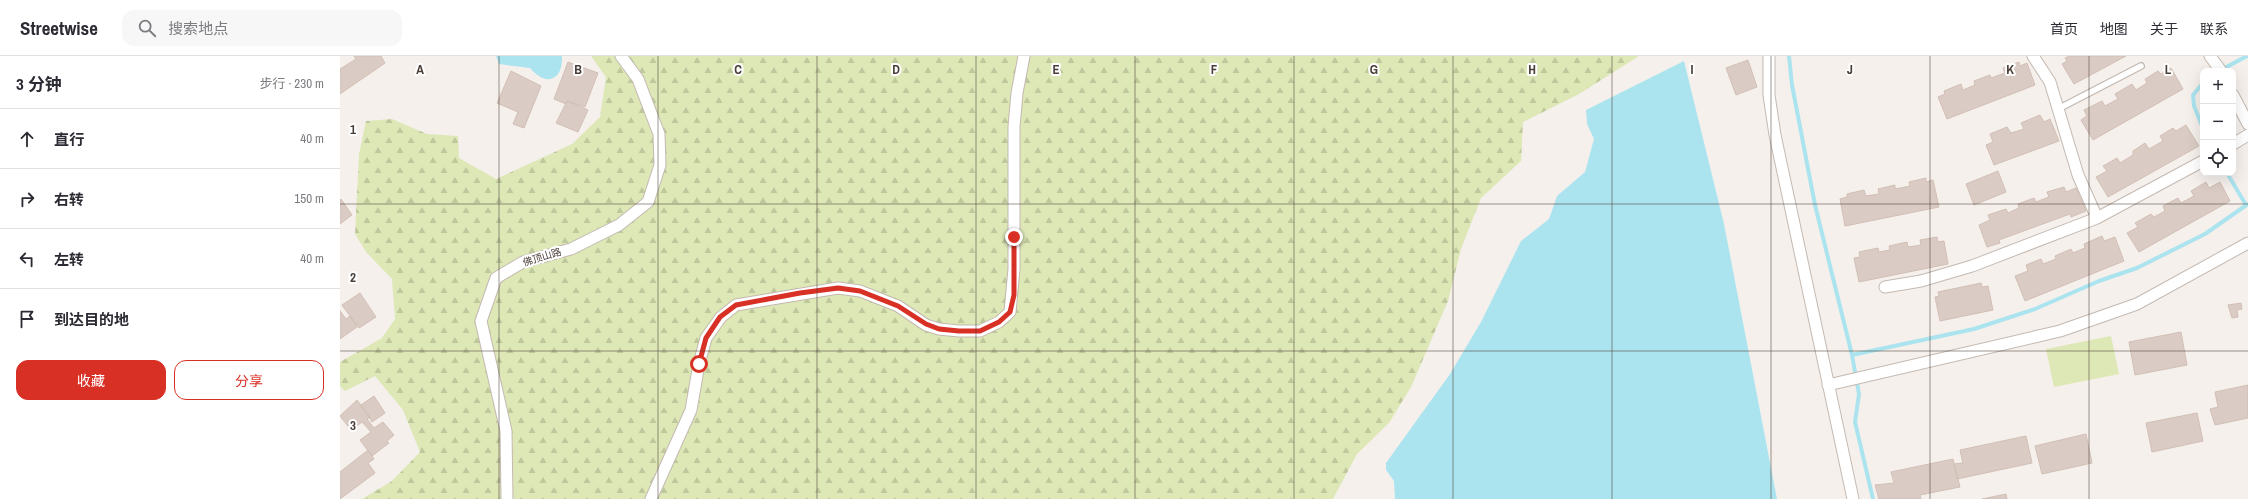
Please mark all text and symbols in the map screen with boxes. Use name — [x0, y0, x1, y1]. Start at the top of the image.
search box — [122, 10, 402, 46]
text: Streetwise — [20, 15, 98, 41]
icon: search — [136, 17, 158, 39]
text: 搜索地点 — [168, 18, 228, 39]
text: 首页 — [2050, 20, 2078, 38]
text: 地图 — [2100, 20, 2128, 38]
text: 关于 — [2150, 20, 2178, 38]
text: 联系 — [2200, 20, 2228, 38]
text: A — [416, 61, 424, 78]
text: B — [574, 61, 582, 78]
text: C — [734, 61, 742, 78]
text: D — [892, 61, 900, 78]
text: E — [1052, 61, 1060, 78]
text: F — [1211, 61, 1218, 78]
text: G — [1370, 61, 1378, 78]
text: H — [1528, 61, 1536, 78]
text: I — [1691, 61, 1694, 78]
text: J — [1847, 61, 1853, 78]
text: K — [2006, 61, 2014, 78]
text: L — [2165, 61, 2172, 78]
map controls — [2200, 68, 2236, 176]
button: + — [2200, 68, 2236, 104]
text: 3 分钟 — [16, 72, 62, 95]
text: 步行 · 230 m — [259, 75, 324, 92]
button: − — [2200, 104, 2236, 140]
text: 1 — [350, 121, 356, 138]
icon: ahead — [16, 128, 38, 150]
text: 直行 — [54, 129, 84, 150]
text: 40 m — [300, 130, 324, 147]
button: locate — [2200, 140, 2236, 176]
icon: right — [16, 188, 38, 210]
text: 右转 — [54, 189, 84, 210]
text: 150 m — [294, 190, 324, 207]
route end — [1005, 228, 1023, 246]
street label: 佛顶山路 — [520, 245, 563, 269]
icon: left — [16, 248, 38, 270]
text: 左转 — [54, 249, 84, 270]
text: 40 m — [300, 250, 324, 267]
text: 2 — [350, 269, 356, 286]
icon: arrive — [16, 308, 38, 330]
text: 到达目的地 — [54, 309, 129, 330]
route start — [690, 355, 708, 373]
button: 收藏 — [16, 360, 166, 400]
button: 分享 — [174, 360, 324, 400]
text: 3 — [350, 417, 356, 434]

